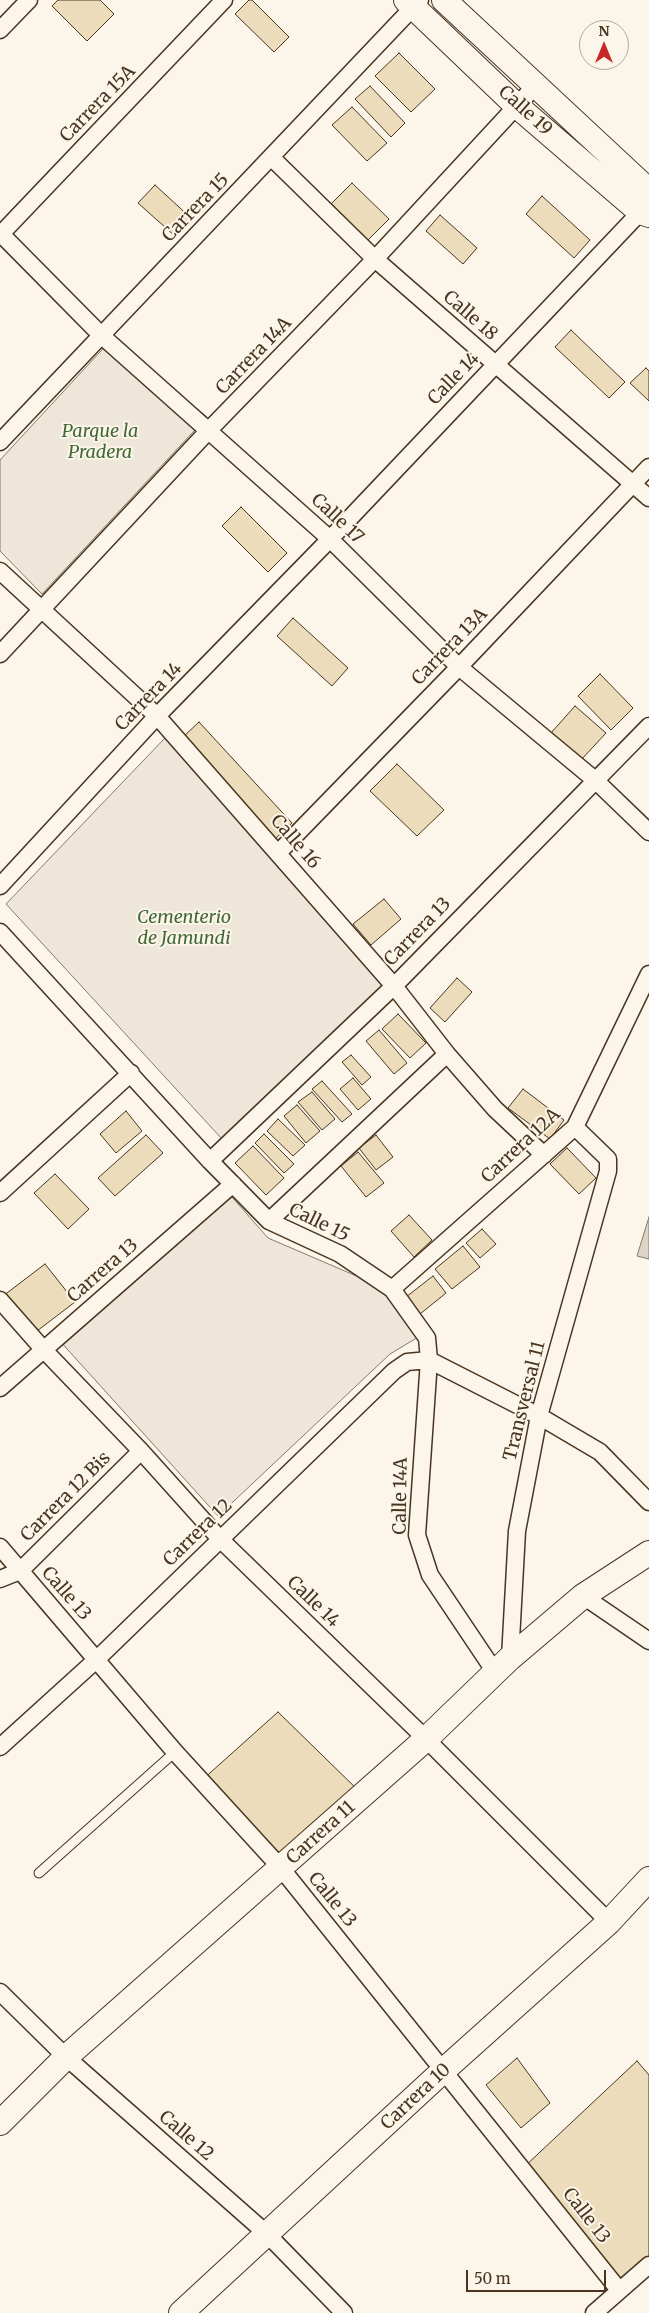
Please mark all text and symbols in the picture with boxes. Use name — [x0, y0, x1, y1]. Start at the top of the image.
north arrow — [579, 20, 629, 70]
text: N — [598, 22, 610, 40]
street label: Carrera 15A — [56, 61, 140, 147]
street label: Calle 19 — [494, 81, 556, 141]
street label: Carrera 15 — [158, 169, 234, 247]
street label: Calle 18 — [438, 287, 502, 345]
street label: Carrera 14A — [212, 313, 296, 399]
street label: Calle 14 — [424, 348, 484, 410]
park label: Parque la Pradera — [62, 421, 138, 464]
street label: Calle 17 — [306, 489, 368, 549]
street label: Carrera 13A — [408, 604, 492, 690]
street label: Carrera 14 — [111, 658, 187, 736]
street label: Calle 16 — [266, 810, 324, 874]
street label: Carrera 13 — [380, 893, 456, 971]
park label: Cementerio de Jamundi — [137, 907, 231, 950]
street label: Carrera 12A — [477, 1104, 565, 1188]
street label: Calle 15 — [285, 1199, 353, 1247]
street label: Carrera 13 — [63, 1234, 143, 1308]
street label: Transversal 11 — [500, 1339, 550, 1463]
street label: Carrera 12 Bis — [17, 1448, 115, 1546]
street label: Calle 14A — [390, 1457, 412, 1535]
street label: Carrera 12 — [159, 1495, 237, 1571]
street label: Calle 13 — [37, 1563, 95, 1625]
street label: Calle 14 — [282, 1572, 344, 1632]
street label: Carrera 11 — [282, 1797, 360, 1869]
street label: Calle 13 — [303, 1868, 361, 1932]
street label: Carrera 10 — [377, 2059, 455, 2135]
street label: Calle 12 — [154, 2107, 218, 2165]
street label: Calle 13 — [558, 2184, 614, 2248]
scale bar — [469, 2260, 609, 2292]
text: 50 m — [474, 2269, 511, 2288]

